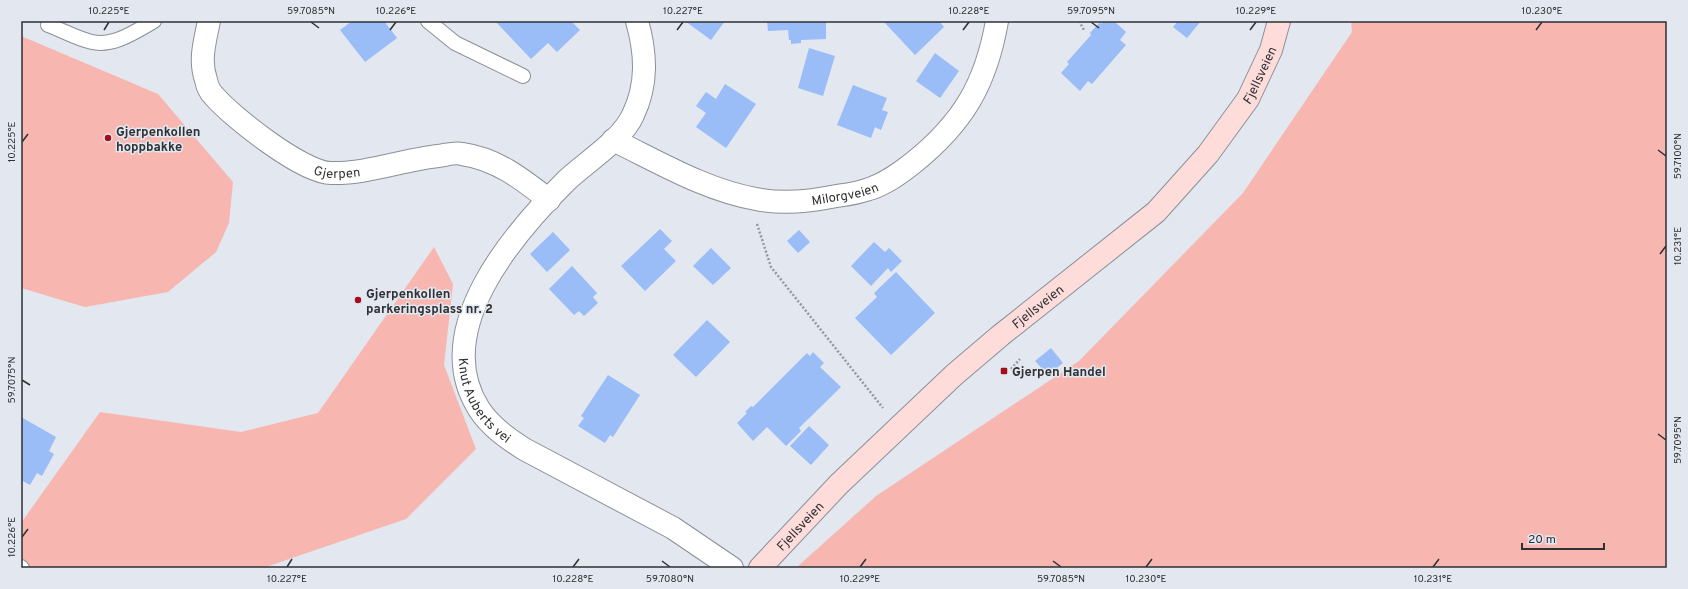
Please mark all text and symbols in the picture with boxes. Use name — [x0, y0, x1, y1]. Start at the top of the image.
text: 10.225°E — [89, 5, 129, 18]
text: 59.7085°N — [287, 5, 335, 18]
text: 10.226°E — [376, 5, 416, 18]
text: 10.227°E — [663, 5, 703, 18]
text: 10.228°E — [949, 5, 989, 18]
text: 59.7095°N — [1067, 5, 1115, 18]
text: 10.229°E — [1236, 5, 1276, 18]
text: 10.230°E — [1522, 5, 1562, 18]
street label: Fjellsveien — [1241, 44, 1282, 108]
text: 10.225°E — [6, 122, 19, 162]
place label: Gjerpenkollen hoppbakke — [116, 125, 201, 156]
marker: Gjerpenkollen hoppbakke — [103, 133, 113, 143]
text: 59.7100°N — [1672, 133, 1685, 179]
street label: Gjerpen — [311, 163, 361, 183]
street label: Milorgveien — [811, 180, 881, 210]
text: 10.231°E — [1672, 227, 1685, 265]
street label: Fjellsveien — [1010, 282, 1068, 333]
place label: Gjerpenkollen parkeringsplass nr. 2 — [366, 287, 493, 318]
marker: Gjerpenkollen parkeringsplass nr. 2 — [353, 295, 363, 305]
text: 59.7075°N — [6, 357, 19, 403]
street label: Knut Auberts vei — [454, 357, 513, 447]
place label: Gjerpen Handel — [1012, 365, 1106, 381]
marker: Gjerpen Handel — [999, 366, 1009, 376]
text: 59.7095°N — [1672, 416, 1685, 464]
street label: Fjellsveien — [774, 499, 828, 555]
text: 10.226°E — [6, 517, 19, 557]
scale bar — [1522, 525, 1604, 551]
text: 20 m — [1528, 532, 1556, 548]
text: 10.227°E — [267, 573, 307, 586]
text: 10.228°E — [553, 573, 593, 586]
text: 59.7080°N — [646, 573, 694, 586]
text: 10.229°E — [840, 573, 880, 586]
text: 59.7085°N — [1037, 573, 1085, 586]
text: 10.230°E — [1126, 573, 1166, 586]
text: 10.231°E — [1414, 573, 1452, 586]

